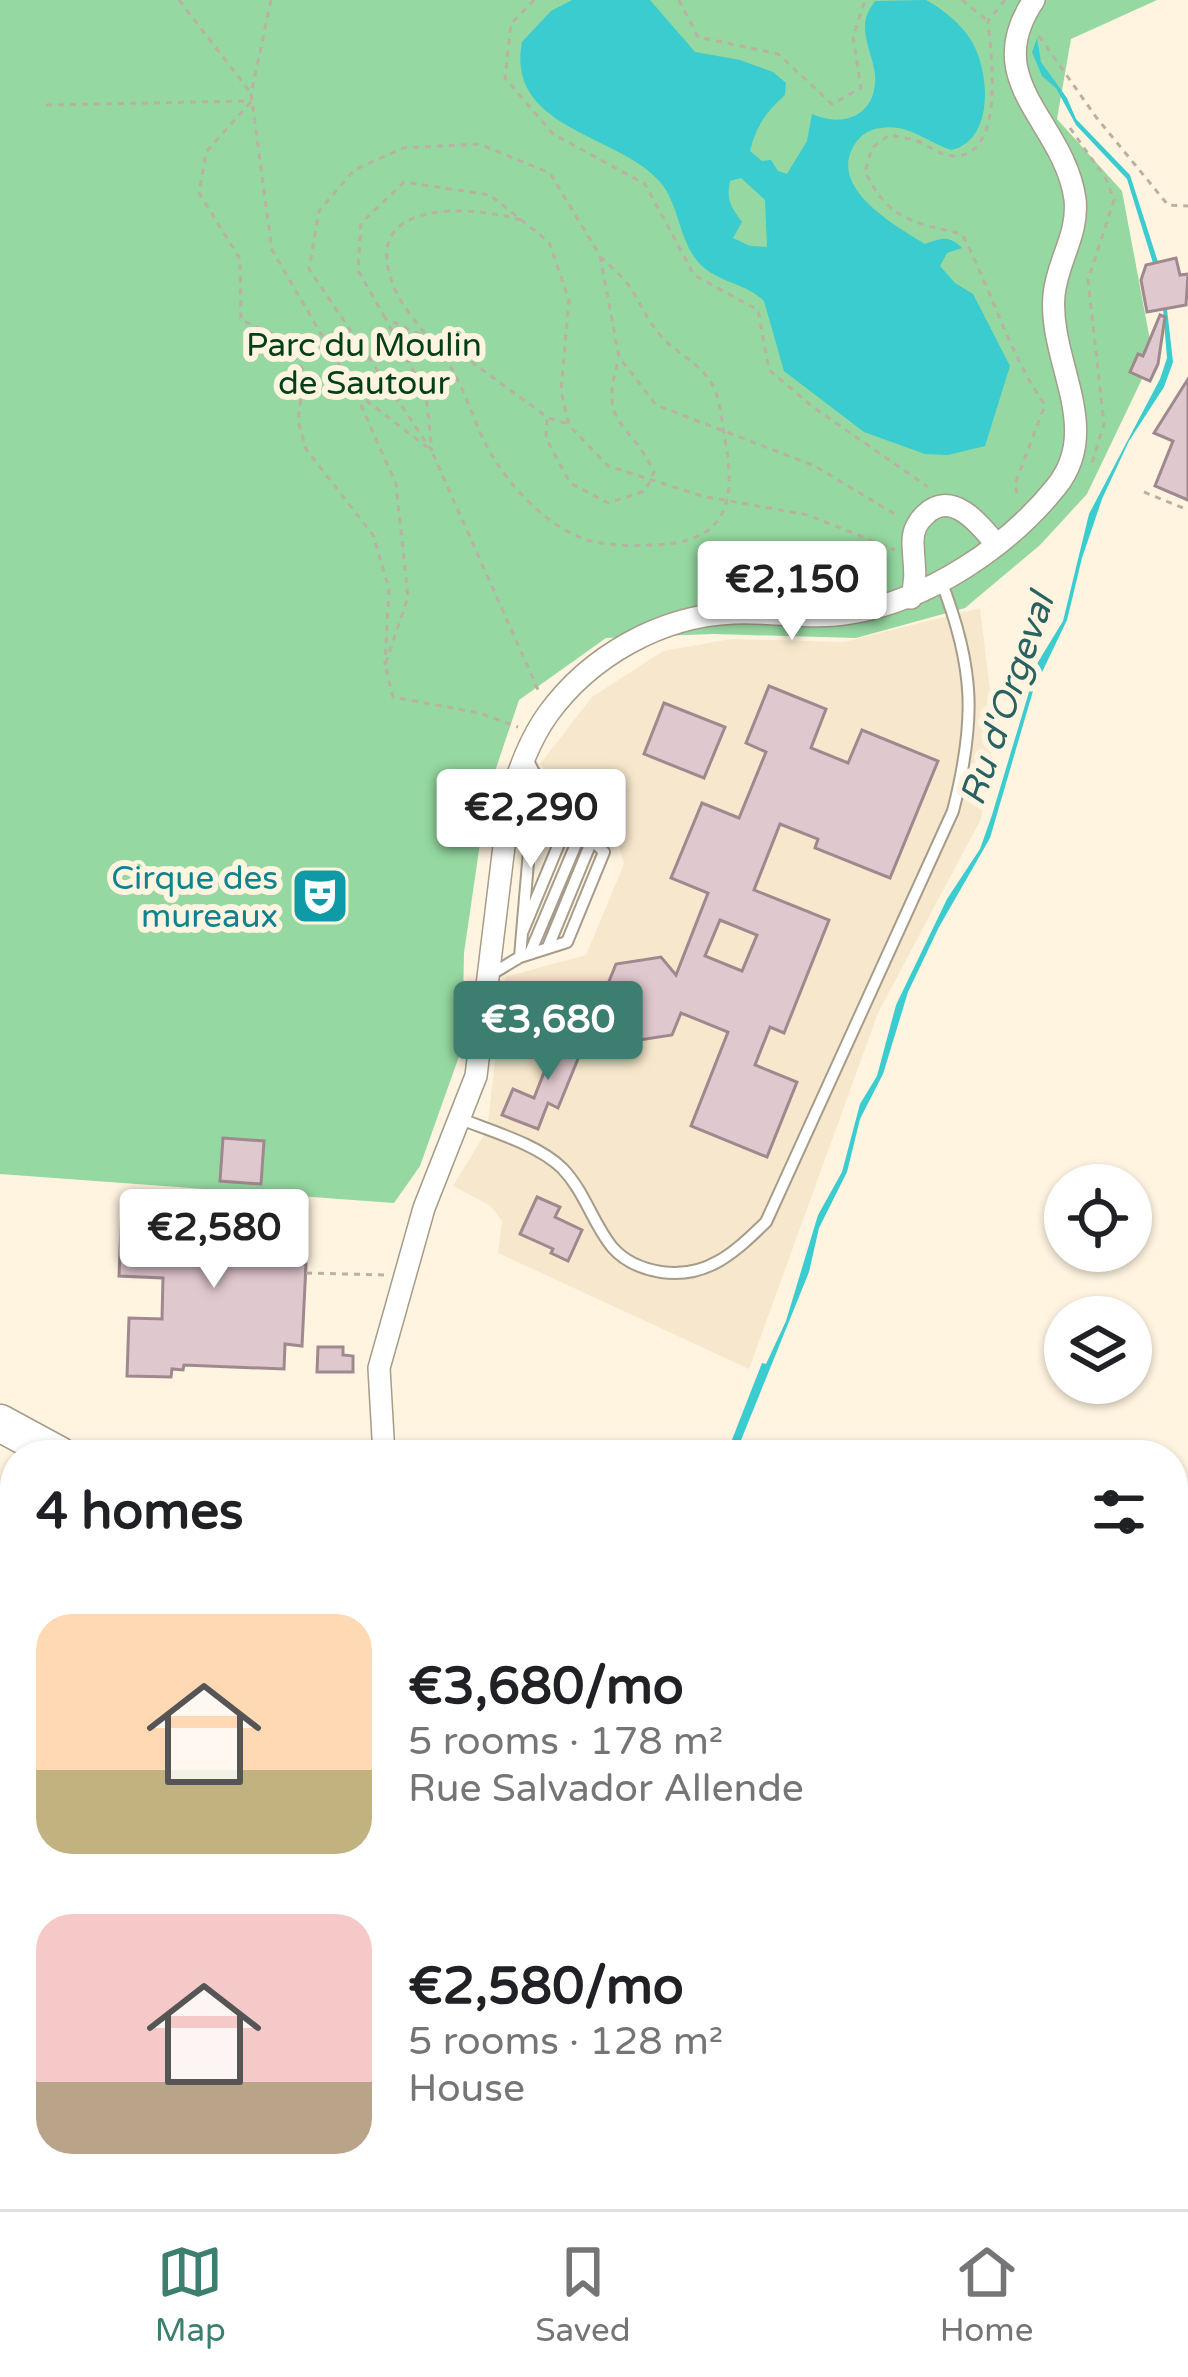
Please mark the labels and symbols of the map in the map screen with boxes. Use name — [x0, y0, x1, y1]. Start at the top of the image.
park label: Parc du Moulin de Sautour — [246, 326, 482, 403]
pin: €2,150 — [694, 541, 890, 643]
water label: Ru d'Orgeval — [951, 584, 1065, 811]
pin: €2,290 — [433, 769, 629, 871]
place label: Cirque des mureaux — [111, 859, 278, 936]
theatre icon: Cirque des mureaux — [289, 865, 351, 927]
pin: €3,680 — [450, 981, 646, 1083]
pin: €2,580 — [116, 1189, 312, 1291]

